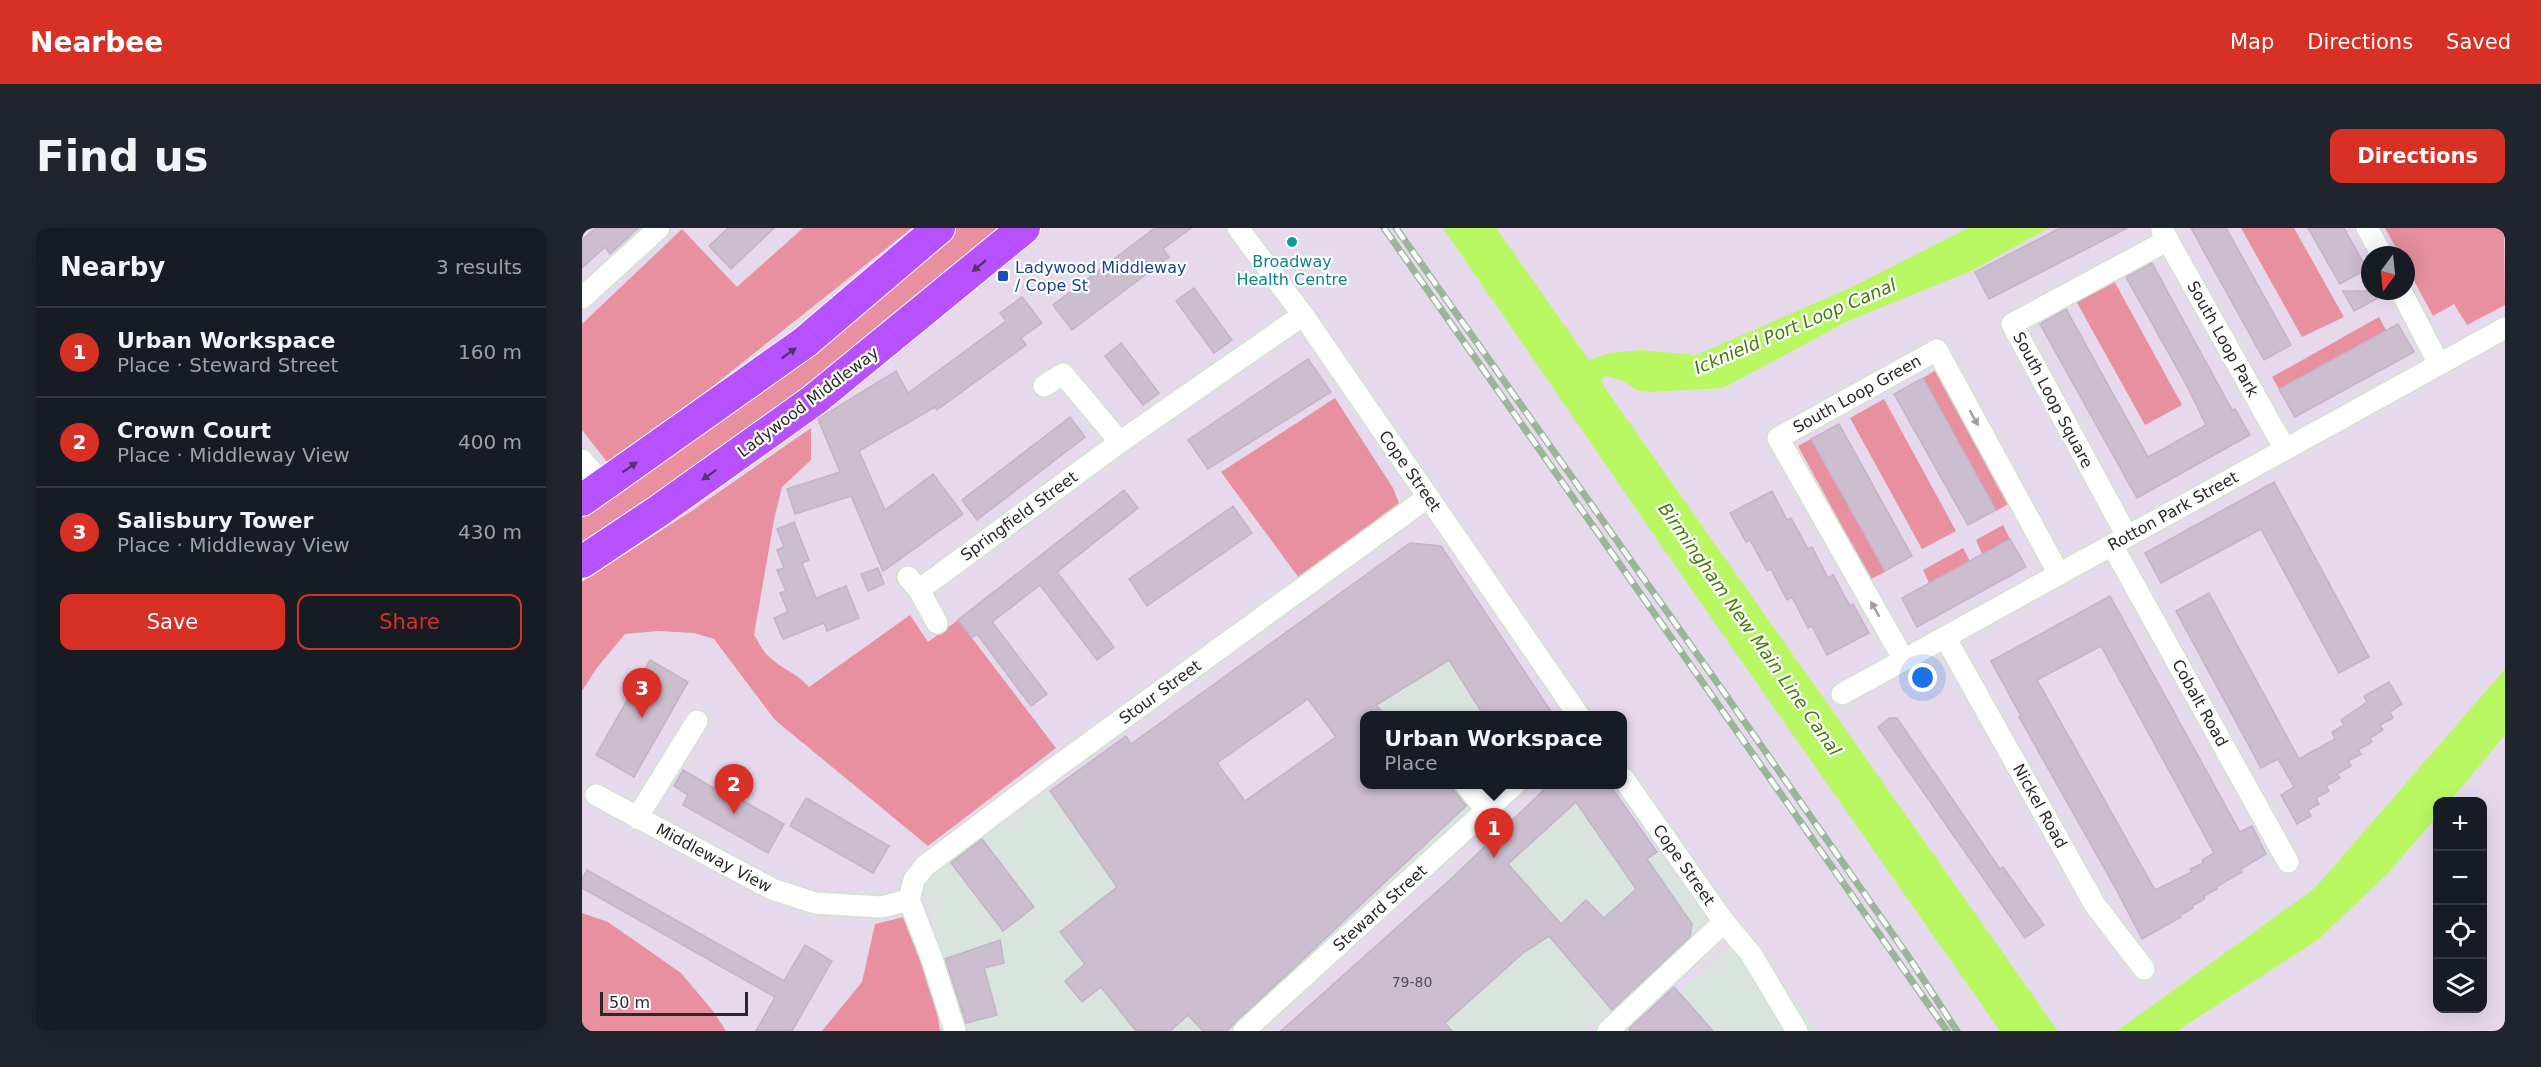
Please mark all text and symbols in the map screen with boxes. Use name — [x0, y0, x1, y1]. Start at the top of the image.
text: Nearbee — [30, 26, 163, 59]
text: Map — [2230, 30, 2274, 54]
text: Directions — [2307, 30, 2413, 54]
text: Saved — [2446, 30, 2511, 54]
button: Directions — [2330, 129, 2505, 183]
text: Find us — [36, 132, 209, 181]
marker: Broadway Health Centre — [1285, 235, 1299, 249]
north arrow — [2361, 246, 2415, 300]
text: Nearby — [60, 252, 165, 282]
place label: Broadway Health Centre — [1236, 252, 1348, 289]
text: 3 results — [436, 255, 522, 279]
place label: Ladywood Middleway / Cope St — [1015, 258, 1186, 295]
one-way arrow — [972, 259, 987, 272]
marker: Ladywood Middleway / Cope St — [996, 269, 1010, 283]
water label: Icknield Port Loop Canal — [1691, 274, 1899, 378]
street label: South Loop Park — [2183, 278, 2263, 401]
text: Urban Workspace — [117, 328, 335, 353]
street label: South Loop Square — [2009, 329, 2097, 471]
text: 1 — [73, 340, 86, 364]
text: 160 m — [458, 340, 522, 364]
street label: Ladywood Middleway — [734, 343, 882, 461]
one-way arrow — [781, 348, 796, 360]
street label: South Loop Green — [1790, 351, 1924, 437]
text: Place · Steward Street — [117, 353, 338, 377]
one-way arrow — [1969, 410, 1979, 427]
text: Crown Court — [117, 418, 271, 443]
street label: Cope Street — [1375, 427, 1445, 515]
text: 2 — [73, 430, 86, 454]
text: 400 m — [458, 430, 522, 454]
text: Place · Middleway View — [117, 443, 350, 467]
one-way arrow — [622, 461, 638, 473]
street label: Springfield Street — [957, 467, 1081, 565]
street label: Rotton Park Street — [2105, 467, 2241, 555]
one-way arrow — [701, 469, 717, 481]
water label: Birmingham New Main Line Canal — [1654, 499, 1846, 759]
text: Salisbury Tower — [117, 508, 313, 533]
text: 3 — [73, 520, 86, 544]
text: 430 m — [458, 520, 522, 544]
text: Place · Middleway View — [117, 533, 350, 557]
button: Save — [60, 594, 285, 650]
button: Share — [297, 594, 522, 650]
one-way arrow — [1870, 600, 1880, 617]
street label: Stour Street — [1115, 656, 1205, 728]
street label: Cobalt Road — [2168, 656, 2232, 750]
your location — [1908, 663, 1937, 692]
pin: 3 — [622, 668, 662, 718]
popup — [1360, 711, 1627, 789]
text: Urban Workspace — [1384, 726, 1603, 751]
text: Place — [1384, 751, 1438, 775]
street label: Nickel Road — [2009, 761, 2071, 851]
pin: 2 — [714, 764, 754, 814]
map controls — [2433, 797, 2487, 1013]
button: + — [2433, 797, 2487, 851]
pin: 1 — [1474, 808, 1514, 858]
street label: Middleway View — [653, 820, 775, 896]
street label: Cope Street — [1649, 821, 1719, 909]
button: − — [2433, 851, 2487, 905]
street label: Steward Street — [1329, 861, 1431, 955]
button: locate — [2433, 905, 2487, 959]
button: layers — [2433, 959, 2487, 1013]
house number: 79-80 — [1392, 974, 1432, 990]
scale bar — [600, 989, 748, 1016]
text: 50 m — [609, 993, 650, 1012]

